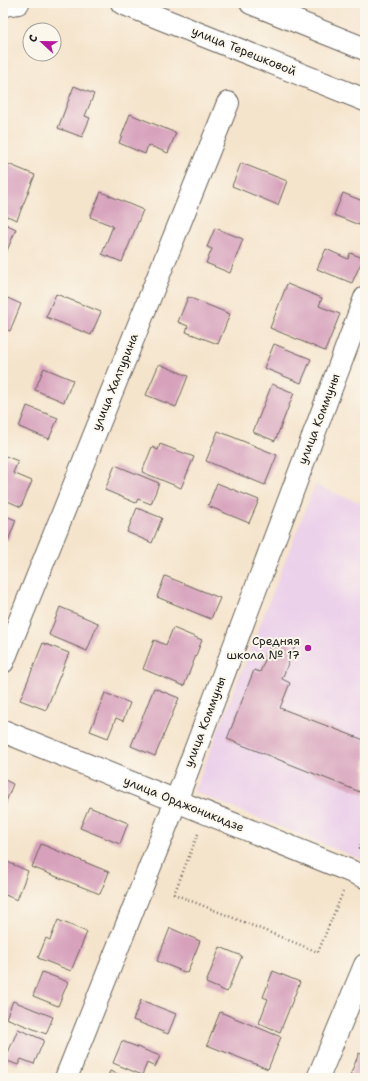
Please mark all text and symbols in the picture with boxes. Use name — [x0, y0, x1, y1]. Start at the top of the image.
north arrow — [22, 22, 62, 62]
street label: улица Терешковой — [189, 23, 299, 79]
text: С — [25, 32, 42, 44]
street label: улица Халтурина — [88, 330, 142, 433]
street label: улица Коммуны — [294, 371, 344, 467]
place label: Средняя школа № 17 — [227, 633, 300, 663]
marker: Средняя школа № 17 — [303, 643, 313, 653]
street label: улица Коммуны — [180, 674, 230, 770]
street label: улица Орджоникидзе — [121, 772, 247, 836]

